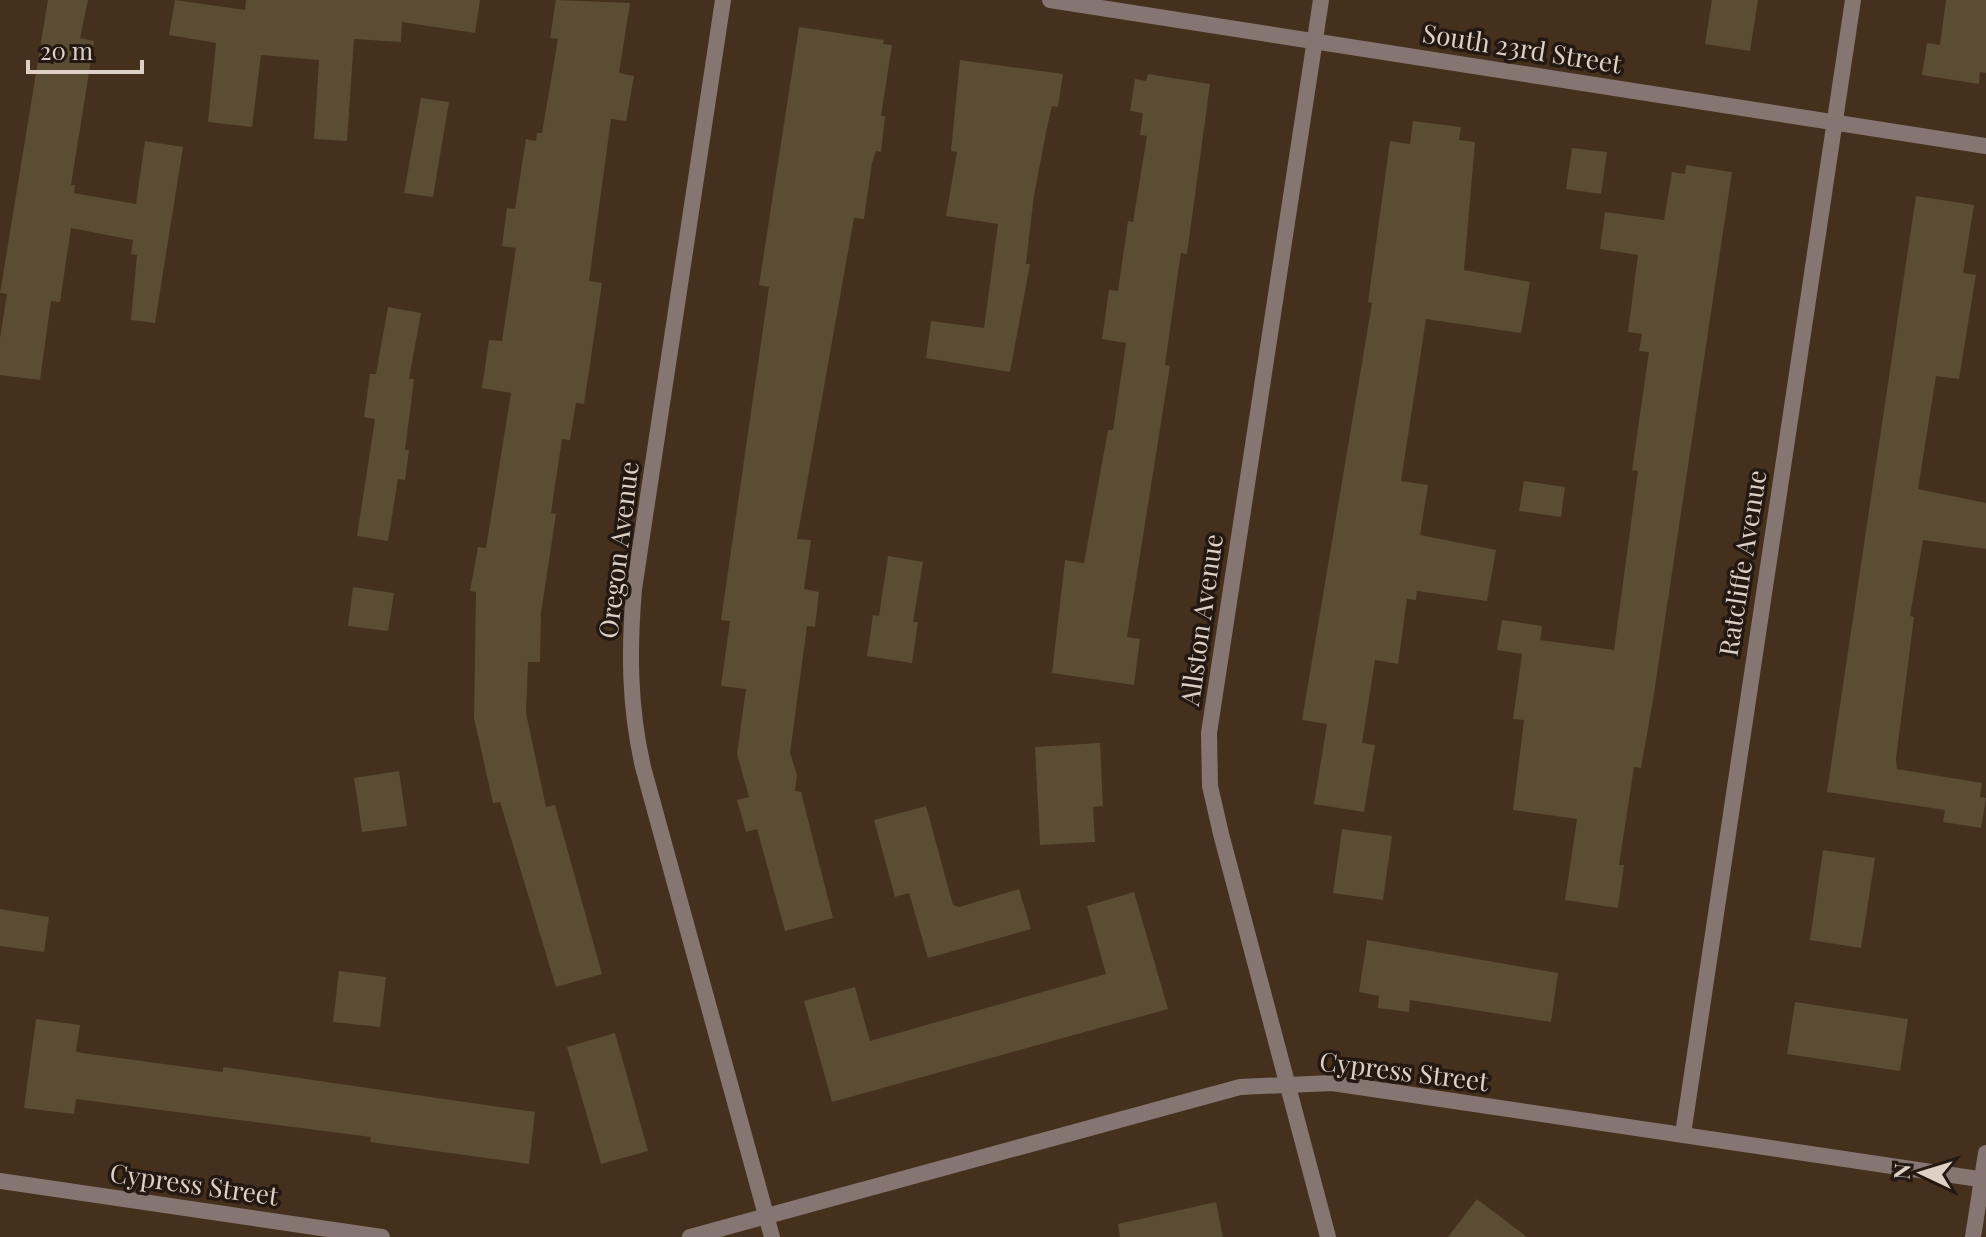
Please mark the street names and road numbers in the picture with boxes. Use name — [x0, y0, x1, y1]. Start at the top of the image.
street label: South 23rd Street — [1420, 15, 1625, 81]
street label: Oregon Avenue — [589, 459, 646, 640]
street label: Ratcliffe Avenue — [1710, 467, 1773, 658]
street label: Allston Avenue — [1171, 532, 1230, 709]
street label: Cypress Street — [1318, 1043, 1491, 1098]
street label: Cypress Street — [108, 1154, 282, 1213]

